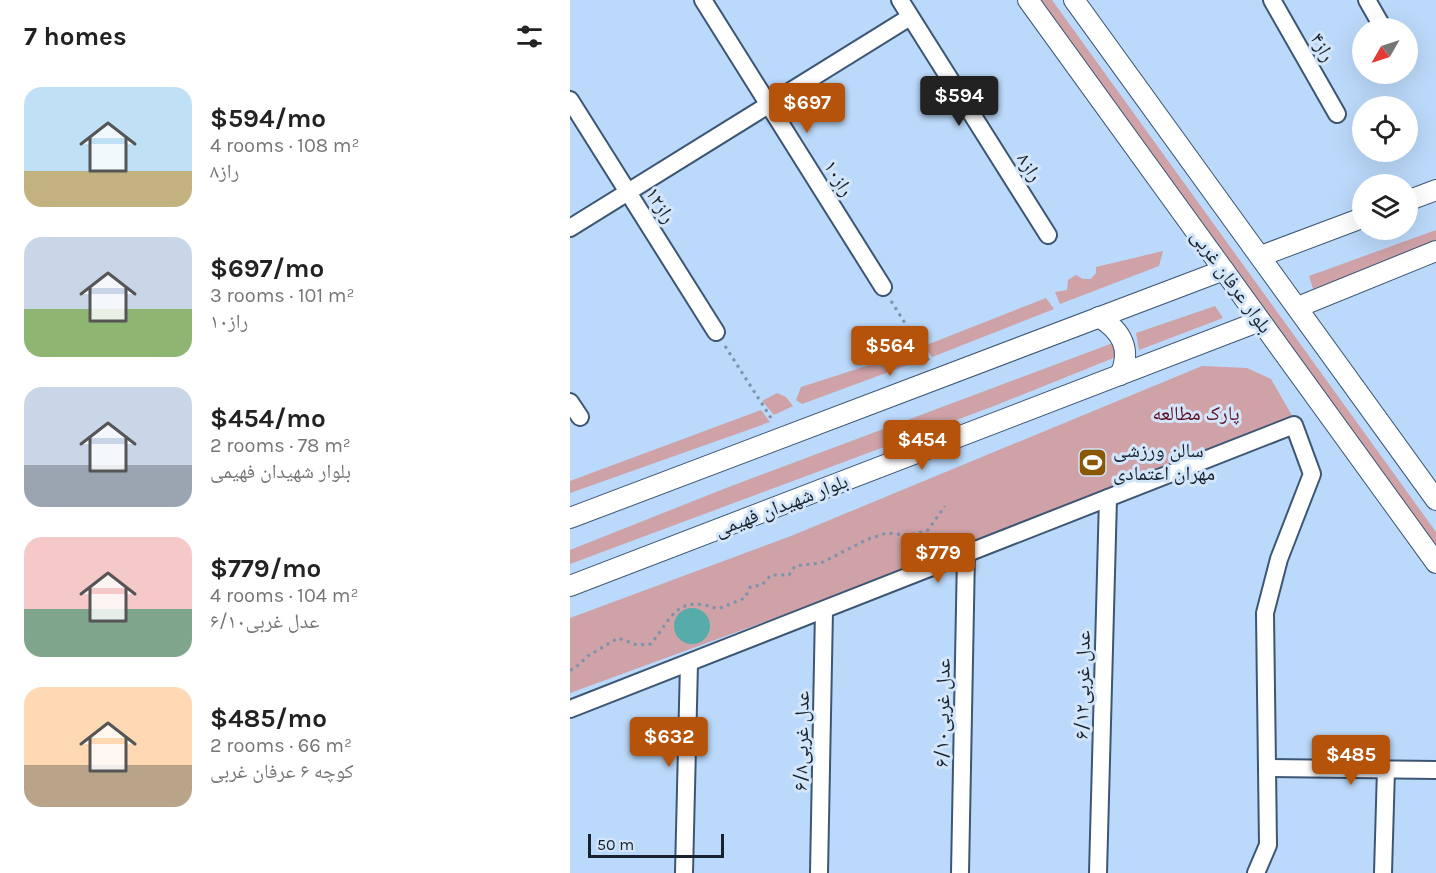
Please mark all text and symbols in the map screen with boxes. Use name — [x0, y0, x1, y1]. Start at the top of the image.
north arrow — [1352, 18, 1418, 84]
map controls — [1352, 18, 1418, 240]
icon: filters — [513, 20, 546, 53]
text: 7 homes — [24, 21, 127, 52]
street label: راز۴ — [1305, 29, 1340, 66]
pin: $594 — [923, 76, 995, 127]
pin: $697 — [771, 83, 843, 134]
text: $594 — [934, 84, 984, 107]
text: $697 — [783, 91, 831, 114]
button: locate — [1352, 96, 1418, 162]
text: $594/mo — [210, 103, 326, 134]
icon: home — [72, 111, 144, 183]
text: 4 rooms · 108 m² — [210, 134, 360, 157]
street label: راز۸ — [1012, 149, 1047, 186]
street label: راز۱۰ — [819, 156, 858, 201]
text: راز۸ — [210, 160, 239, 183]
button: layers — [1352, 174, 1418, 240]
street label: راز۱۲ — [641, 183, 680, 228]
street label: بلوار عرفان غربی — [1186, 225, 1277, 338]
text: $697/mo — [210, 253, 324, 284]
icon: home — [72, 261, 144, 333]
text: 3 rooms · 101 m² — [210, 284, 355, 307]
text: راز۱۰ — [210, 310, 248, 333]
pin: $564 — [854, 326, 926, 377]
text: $564 — [865, 334, 915, 357]
park label: پارک مطالعه — [1152, 402, 1240, 425]
text: $454/mo — [210, 403, 326, 434]
icon: home — [72, 411, 144, 483]
pin: $454 — [886, 420, 958, 471]
text: $454 — [897, 428, 947, 451]
text: 2 rooms · 78 m² — [210, 434, 351, 457]
place label: سالن ورزشی مهران اعتمادی — [1113, 439, 1215, 485]
sports icon: سالن ورزشی مهران اعتمادی — [1076, 446, 1108, 478]
text: بلوار شهیدان فهیمی — [210, 460, 351, 483]
street label: بلوار شهیدان فهیمی — [711, 469, 851, 541]
pin: $779 — [902, 533, 974, 584]
text: $779 — [915, 541, 961, 564]
text: $779/mo — [210, 553, 321, 584]
icon: home — [72, 561, 144, 633]
text: 4 rooms · 104 m² — [210, 584, 358, 607]
text: ۶/۱۰عدل غربی — [210, 610, 319, 633]
street label: ۶/۱۲عدل غربی — [1070, 630, 1095, 740]
street label: ۶/۱۰عدل غربی — [930, 658, 955, 768]
street label: ۶/۸عدل غربی — [789, 691, 814, 791]
text: $485/mo — [210, 703, 327, 734]
icon: home — [72, 711, 144, 783]
pin: $632 — [633, 717, 705, 768]
text: $632 — [644, 725, 694, 748]
text: 2 rooms · 66 m² — [210, 734, 352, 757]
pin: $485 — [1315, 735, 1387, 786]
text: $485 — [1326, 743, 1376, 766]
text: کوچه ۶ عرفان غربی — [210, 760, 353, 783]
scale bar — [588, 831, 724, 858]
text: 50 m — [597, 835, 634, 854]

